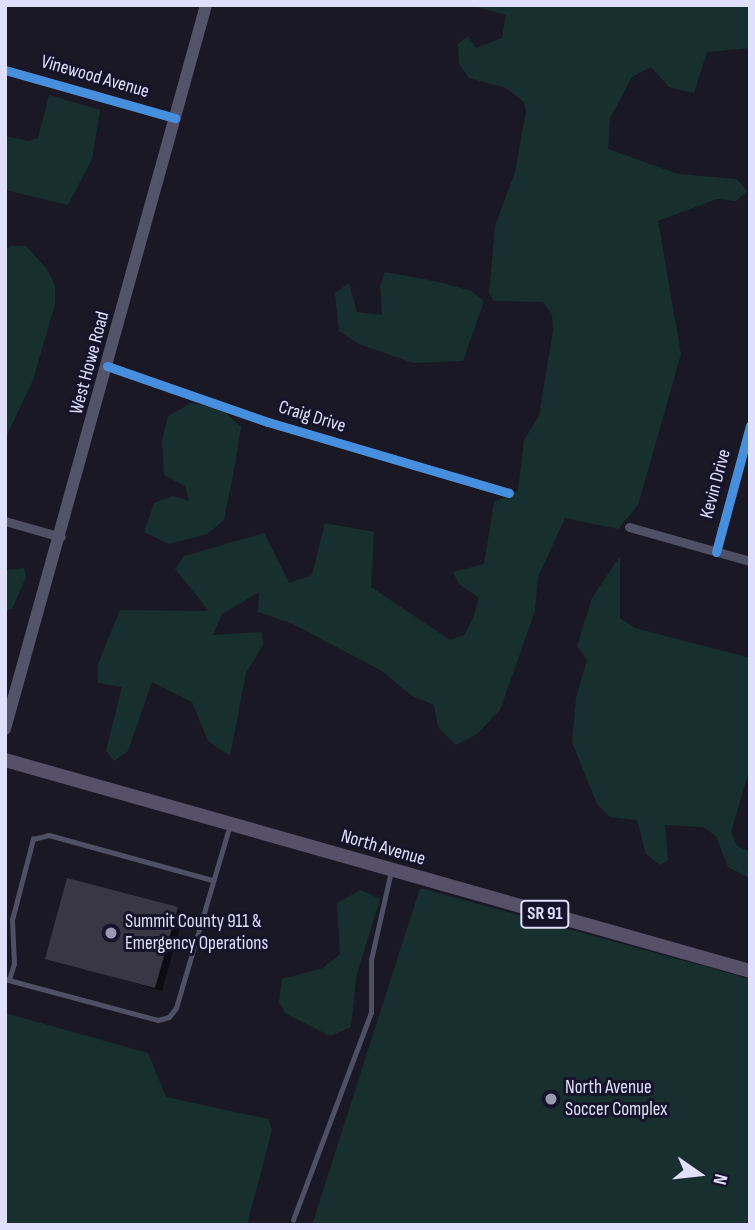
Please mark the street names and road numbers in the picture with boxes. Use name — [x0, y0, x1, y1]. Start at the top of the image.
street label: Vinewood Avenue — [38, 51, 152, 103]
street label: West Howe Road — [65, 309, 115, 417]
street label: Craig Drive — [276, 396, 348, 438]
street label: Kevin Drive — [696, 447, 736, 521]
street label: North Avenue — [338, 825, 428, 871]
road number: SR 91 — [519, 900, 571, 929]

